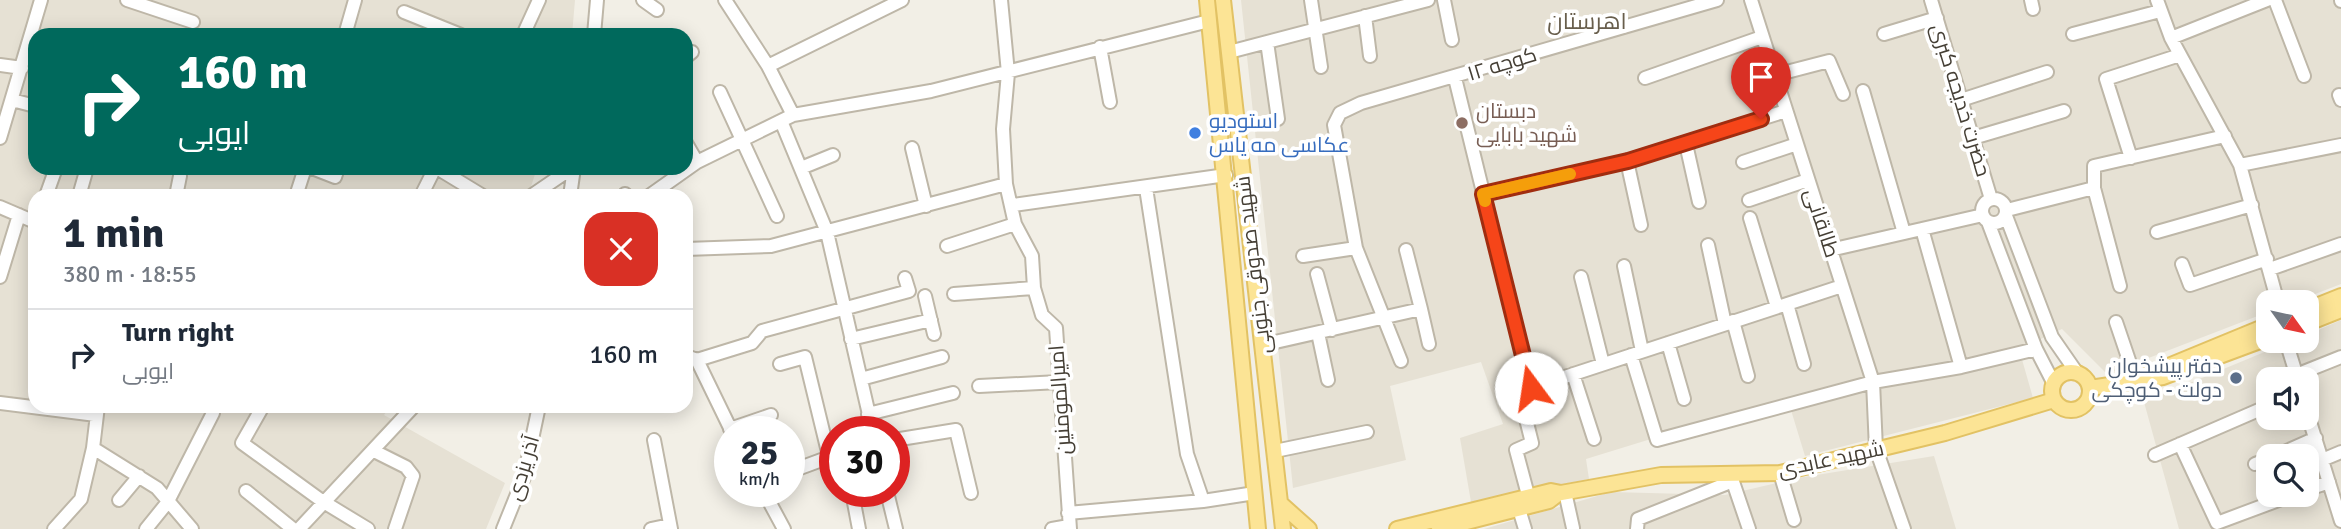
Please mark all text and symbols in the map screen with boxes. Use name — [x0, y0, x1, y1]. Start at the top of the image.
district label: اهرستان — [1547, 7, 1627, 36]
street label: حضرت خدیجه کبری — [1925, 20, 1997, 180]
street label: کوچه ۱۲ — [1464, 41, 1540, 88]
text: 160 m — [178, 42, 308, 102]
pin — [1731, 47, 1791, 119]
icon: right — [63, 56, 154, 147]
icon: arrive — [1742, 58, 1780, 96]
place label: دبستان شهید بابایی — [1476, 98, 1577, 148]
place label: استودیو عکاسی مه یاس — [1209, 108, 1349, 158]
text: ایوبی — [178, 114, 250, 153]
marker: دبستان شهید بابایی — [1454, 115, 1470, 131]
marker: استودیو عکاسی مه یاس — [1187, 125, 1203, 141]
street label: شهید صدوقی جنوبی — [1229, 175, 1277, 355]
street label: طالقانی — [1799, 185, 1845, 261]
text: 1 min — [63, 208, 164, 259]
button: close — [584, 212, 658, 286]
text: 380 m · 18:55 — [63, 260, 197, 289]
north arrow — [2256, 290, 2319, 354]
map controls — [2256, 290, 2319, 507]
text: Turn right — [122, 317, 234, 349]
icon: right — [63, 336, 101, 374]
text: 160 m — [589, 339, 658, 371]
street label: امیرالمومنین — [1043, 344, 1077, 456]
position arrow — [1494, 351, 1568, 425]
place label: دفتر پیشخوان دولت - کوچکی — [2092, 353, 2222, 404]
text: ایوبی — [122, 357, 174, 386]
button: sound — [2256, 367, 2319, 430]
marker: دفتر پیشخوان دولت - کوچکی — [2228, 370, 2244, 386]
speed limit sign: 30 — [819, 416, 910, 507]
text: 25 — [741, 431, 778, 474]
street label: آذر یزدی — [501, 432, 545, 504]
street label: شهید عابدی — [1776, 435, 1886, 483]
button: search — [2256, 444, 2319, 507]
text: km/h — [739, 468, 780, 490]

